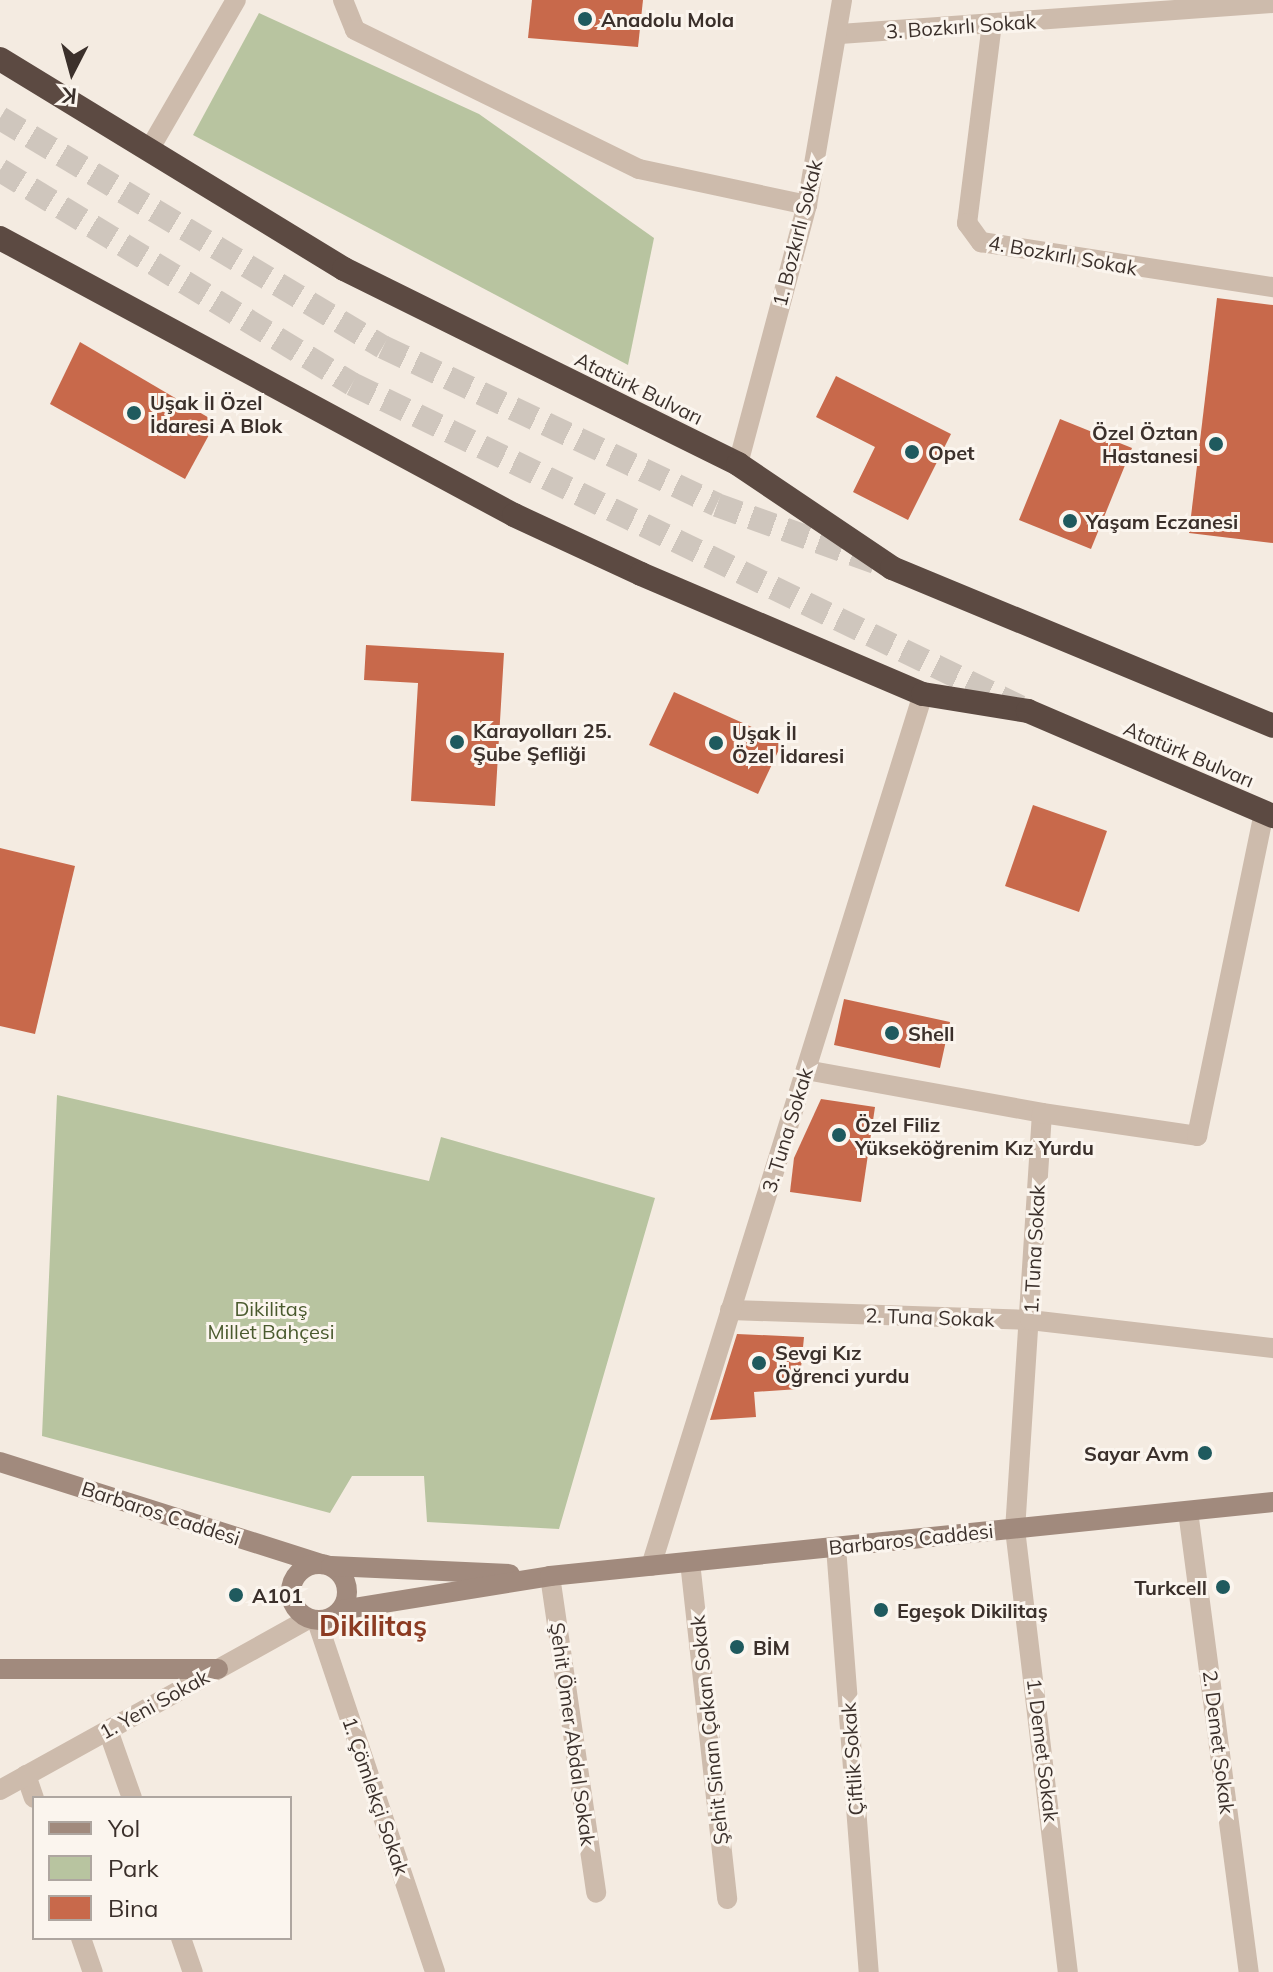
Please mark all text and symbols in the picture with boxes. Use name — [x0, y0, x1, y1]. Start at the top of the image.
place label: Anadolu Mola — [601, 7, 734, 31]
street label: 3. Bozkırlı Sokak — [885, 9, 1037, 43]
marker: Anadolu Mola — [576, 10, 594, 28]
north arrow — [32, 32, 112, 112]
text: K — [61, 81, 78, 111]
street label: 1. Bozkırlı Sokak — [767, 157, 827, 309]
street label: 4. Bozkırlı Sokak — [987, 230, 1139, 280]
street label: Atatürk Bulvarı — [571, 347, 707, 429]
place label: Uşak İl Özel İdaresi A Blok — [150, 390, 282, 437]
marker: Uşak İl Özel İdaresi A Blok — [125, 404, 143, 422]
place label: Özel Öztan Hastanesi — [1092, 420, 1198, 467]
marker: Özel Öztan Hastanesi — [1205, 433, 1227, 455]
place label: Opet — [928, 440, 975, 464]
marker: Opet — [903, 443, 921, 461]
place label: Yaşam Eczanesi — [1086, 509, 1238, 533]
marker: Yaşam Eczanesi — [1061, 512, 1079, 530]
street label: Atatürk Bulvarı — [1120, 716, 1258, 792]
place label: Karayolları 25. Şube Şefliği — [473, 718, 612, 765]
place label: Uşak İl Özel İdaresi — [732, 720, 844, 767]
marker: Karayolları 25. Şube Şefliği — [448, 733, 466, 751]
marker: Uşak İl Özel İdaresi — [707, 734, 725, 752]
place label: Shell — [908, 1021, 954, 1045]
marker: Shell — [883, 1024, 901, 1042]
street label: 3. Tuna Sokak — [757, 1065, 817, 1195]
place label: Özel Filiz Yükseköğrenim Kız Yurdu — [855, 1112, 1094, 1159]
marker: Özel Filiz Yükseköğrenim Kız Yurdu — [830, 1126, 848, 1144]
street label: 1. Tuna Sokak — [1019, 1184, 1049, 1314]
park label: Dikilitaş Millet Bahçesi — [207, 1297, 335, 1344]
street label: 2. Tuna Sokak — [865, 1303, 995, 1331]
place label: Sevgi Kız Öğrenci yurdu — [775, 1340, 909, 1387]
marker: Sevgi Kız Öğrenci yurdu — [750, 1354, 768, 1372]
place label: Sayar Avm — [1084, 1441, 1189, 1465]
marker: Sayar Avm — [1196, 1444, 1214, 1462]
street label: Barbaros Caddesi — [79, 1476, 243, 1550]
street label: Barbaros Caddesi — [827, 1518, 995, 1560]
place label: Turkcell — [1134, 1575, 1207, 1599]
marker: Turkcell — [1214, 1578, 1232, 1596]
place label: A101 — [252, 1583, 303, 1607]
marker: A101 — [227, 1586, 245, 1604]
place label: Egeşok Dikilitaş — [897, 1598, 1048, 1622]
marker: Egeşok Dikilitaş — [872, 1601, 890, 1619]
district label: Dikilitaş — [319, 1609, 427, 1643]
street label: Şehit Sinan Çakan Sokak — [685, 1614, 733, 1846]
street label: Şehit Ömer Abdal Sokak — [545, 1621, 601, 1847]
place label: BİM — [753, 1635, 790, 1659]
marker: BİM — [728, 1638, 746, 1656]
street label: 1. Yeni Sokak — [95, 1664, 213, 1744]
street label: 2. Demet Sokak — [1198, 1669, 1240, 1815]
street label: 1. Demet Sokak — [1022, 1677, 1064, 1823]
street label: Çiftlik Sokak — [836, 1702, 868, 1816]
street label: 1. Çömlekçi Sokak — [338, 1714, 414, 1878]
legend — [32, 1796, 292, 1940]
text: Yol — [108, 1813, 140, 1843]
text: Park — [108, 1853, 159, 1883]
text: Bina — [108, 1893, 159, 1923]

